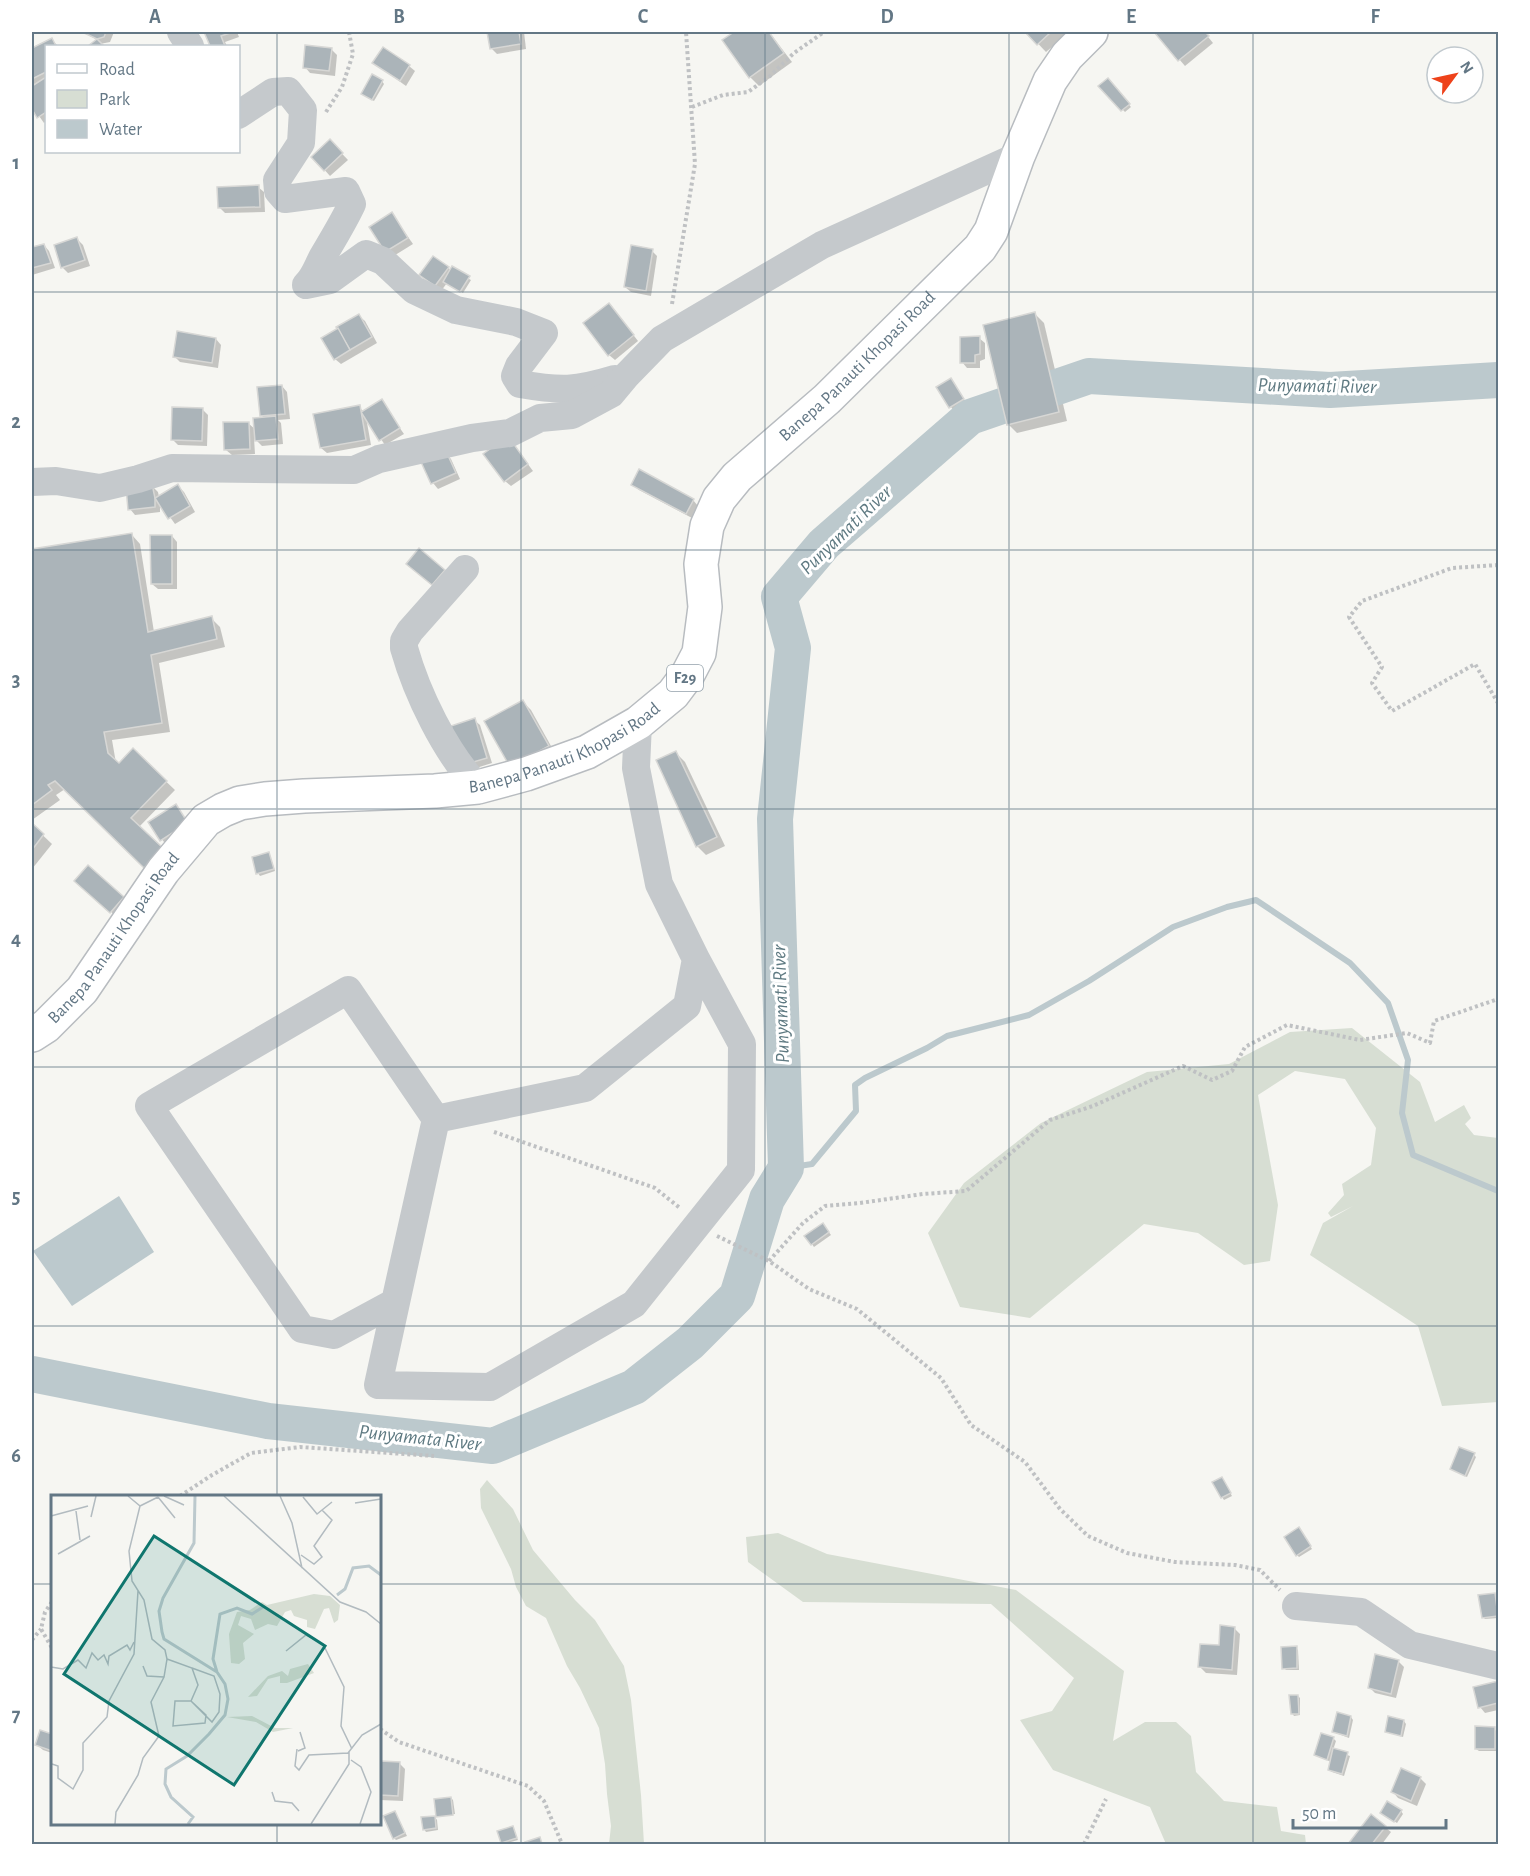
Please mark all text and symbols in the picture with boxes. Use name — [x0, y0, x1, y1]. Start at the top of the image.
text: A — [149, 7, 161, 27]
text: B — [393, 7, 405, 27]
text: C — [638, 7, 649, 27]
text: D — [880, 7, 894, 27]
text: E — [1126, 7, 1136, 27]
text: F — [1370, 7, 1380, 27]
legend — [45, 45, 240, 153]
north arrow — [1425, 45, 1485, 105]
text: N — [1457, 58, 1476, 76]
text: Road — [99, 61, 135, 79]
text: Park — [99, 91, 131, 109]
text: Water — [99, 121, 142, 139]
text: 1 — [12, 153, 20, 173]
street label: Banepa Panauti Khopasi Road — [776, 288, 939, 445]
water label: Punyamati River — [1258, 375, 1377, 397]
text: 2 — [11, 412, 21, 432]
water label: Punyamati River — [796, 481, 896, 578]
road number: F29 — [667, 665, 703, 691]
text: 3 — [12, 670, 20, 690]
street label: Banepa Panauti Khopasi Road — [468, 700, 664, 797]
street label: Banepa Panauti Khopasi Road — [45, 849, 183, 1027]
text: 4 — [11, 929, 21, 949]
water label: Punyamati River — [769, 944, 793, 1064]
text: 5 — [12, 1187, 20, 1207]
water label: Punyamata River — [358, 1422, 483, 1454]
text: 6 — [11, 1446, 21, 1466]
inset map — [51, 1495, 381, 1825]
text: 7 — [12, 1705, 21, 1725]
scale bar — [1293, 1792, 1446, 1830]
text: 50 m — [1302, 1805, 1336, 1823]

